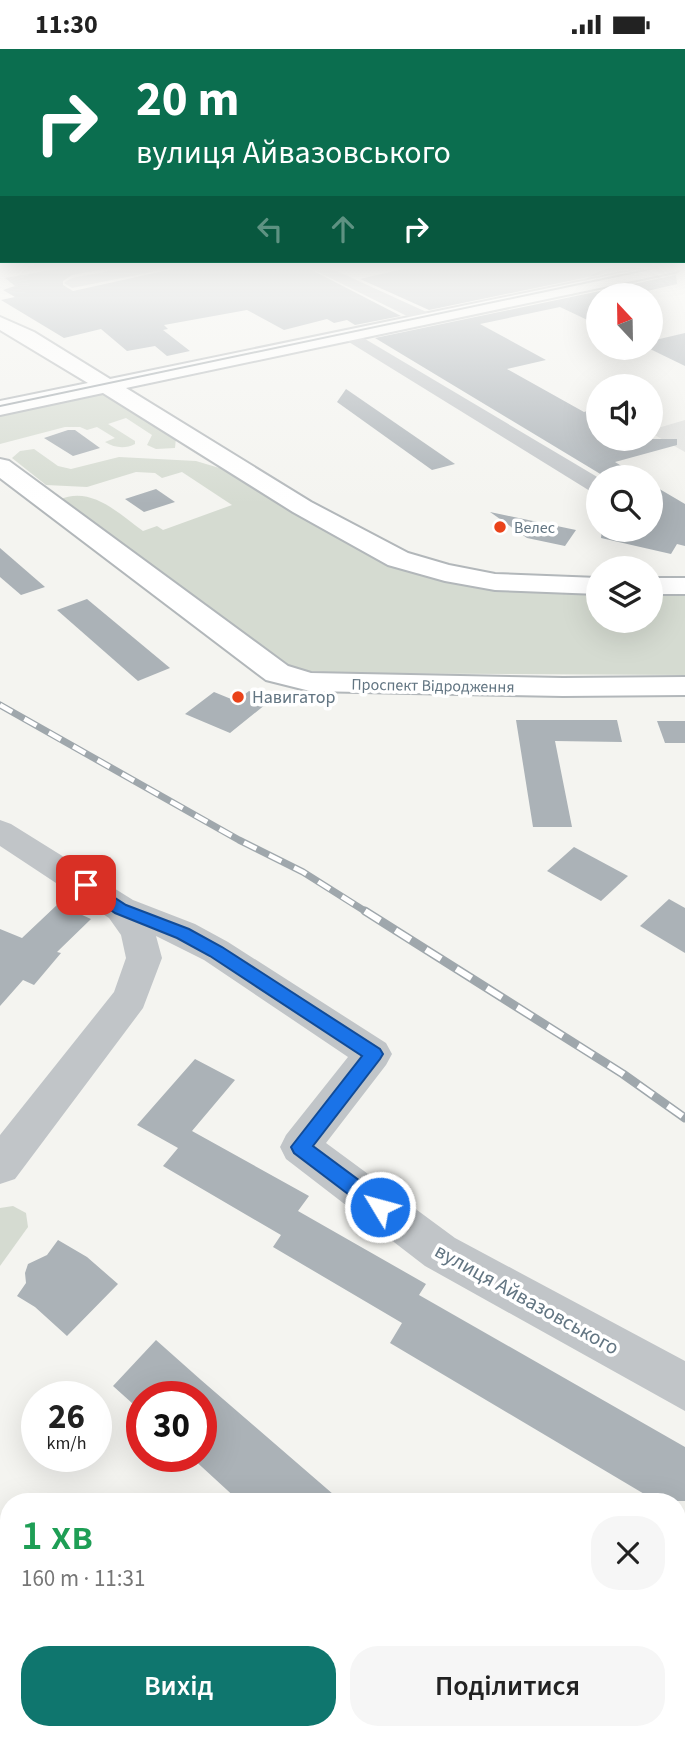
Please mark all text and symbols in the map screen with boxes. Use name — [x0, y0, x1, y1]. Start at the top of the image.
text: 11:30 — [35, 6, 98, 43]
text: 20 m — [136, 65, 240, 135]
icon: right — [21, 77, 112, 168]
text: вулиця Айвазовського — [136, 130, 451, 176]
icon: left — [251, 210, 289, 248]
icon: ahead — [324, 210, 362, 248]
icon: right — [397, 210, 435, 248]
north arrow — [586, 283, 663, 361]
map controls — [586, 283, 663, 633]
button: sound — [586, 374, 663, 451]
button: search — [586, 465, 663, 542]
place label: Велес — [514, 517, 555, 539]
marker: Велес — [492, 519, 508, 535]
button: layers — [586, 556, 663, 633]
street label: Проспект Відродження — [351, 674, 515, 698]
place label: Навигатор — [252, 685, 336, 710]
marker: Навигатор — [230, 689, 246, 705]
pin — [56, 855, 116, 915]
icon: arrive — [67, 866, 105, 904]
position arrow — [343, 1170, 417, 1244]
street label: вулиця Айвазовського — [429, 1236, 625, 1362]
speed limit sign: 30 — [126, 1381, 217, 1472]
text: 26 — [48, 1392, 85, 1442]
text: km/h — [47, 1431, 86, 1456]
text: 1 хв — [21, 1506, 93, 1566]
button: close — [591, 1516, 665, 1590]
text: 160 m · 11:31 — [21, 1562, 145, 1595]
button: Вихід — [21, 1646, 336, 1726]
button: Поділитися — [350, 1646, 665, 1726]

